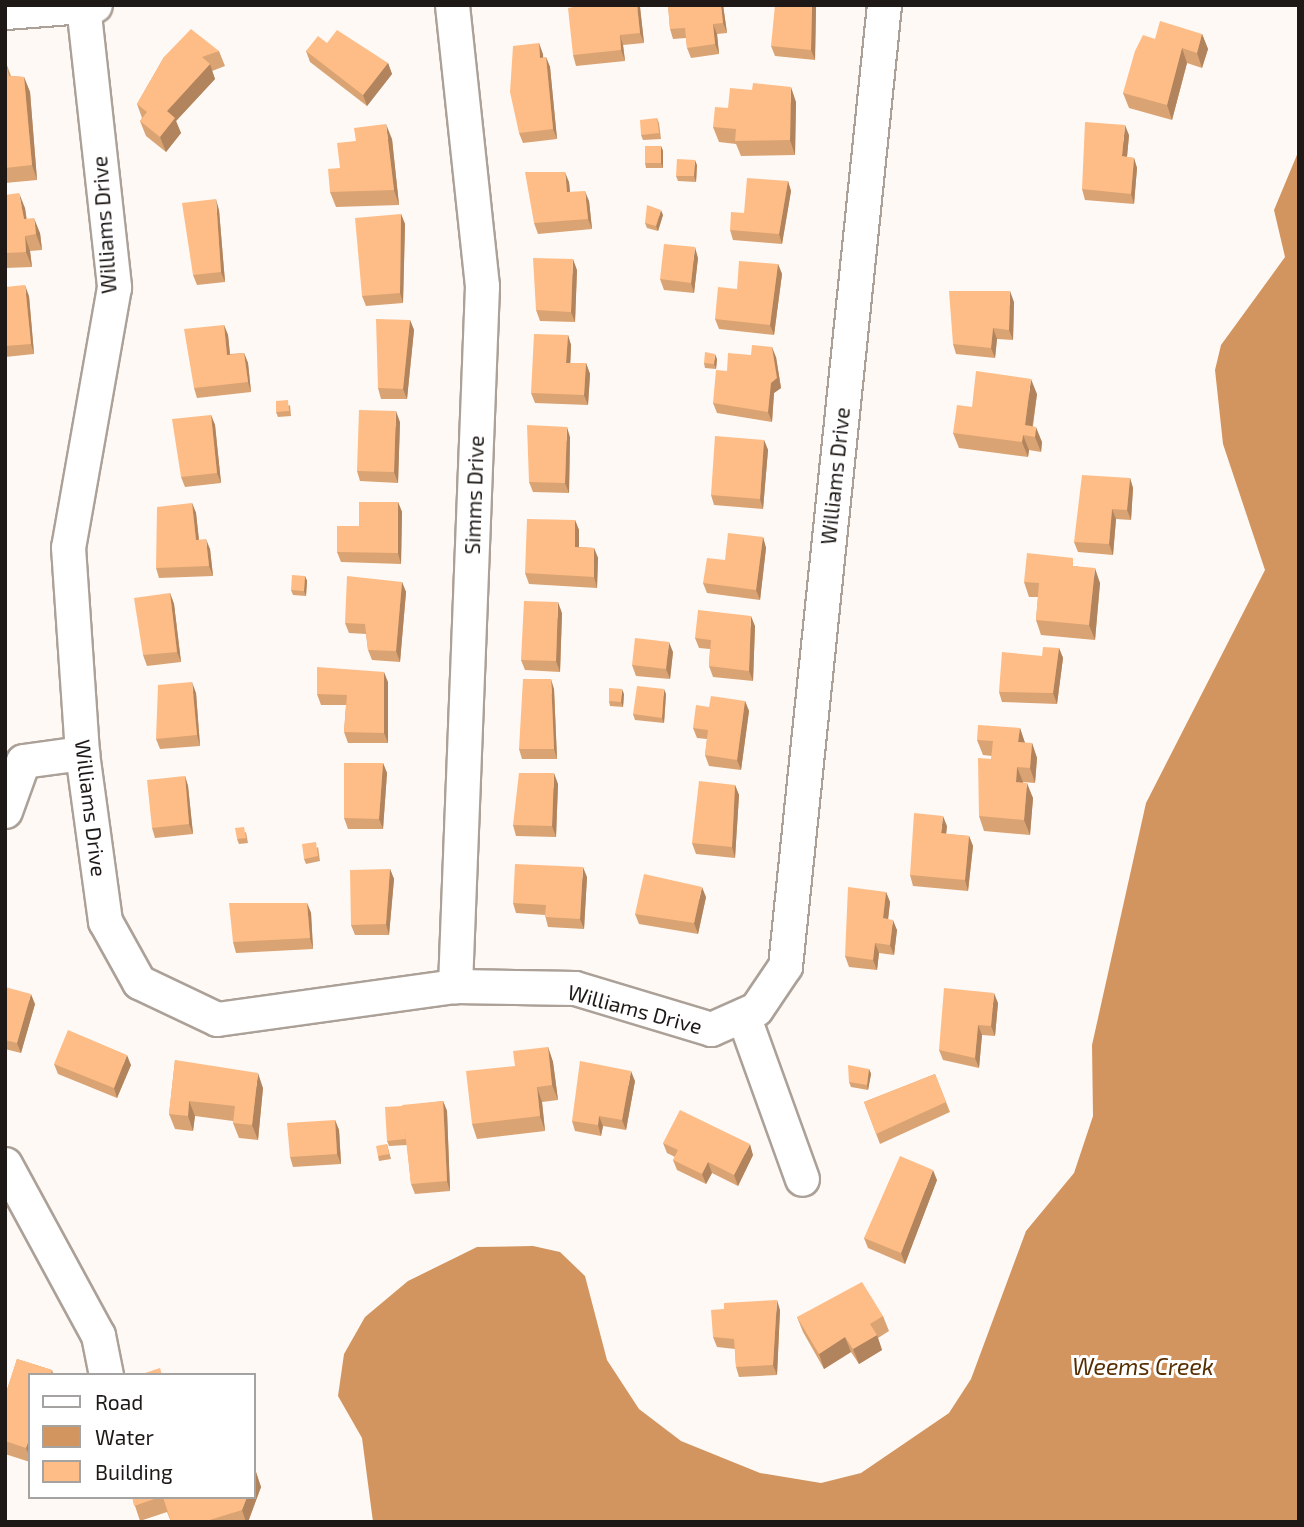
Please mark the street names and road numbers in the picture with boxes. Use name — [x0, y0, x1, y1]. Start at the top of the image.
street label: Williams Drive — [87, 155, 121, 295]
street label: Williams Drive — [815, 406, 855, 546]
street label: Simms Drive — [459, 435, 489, 555]
street label: Williams Drive — [70, 738, 112, 878]
street label: Williams Drive — [565, 979, 705, 1039]

